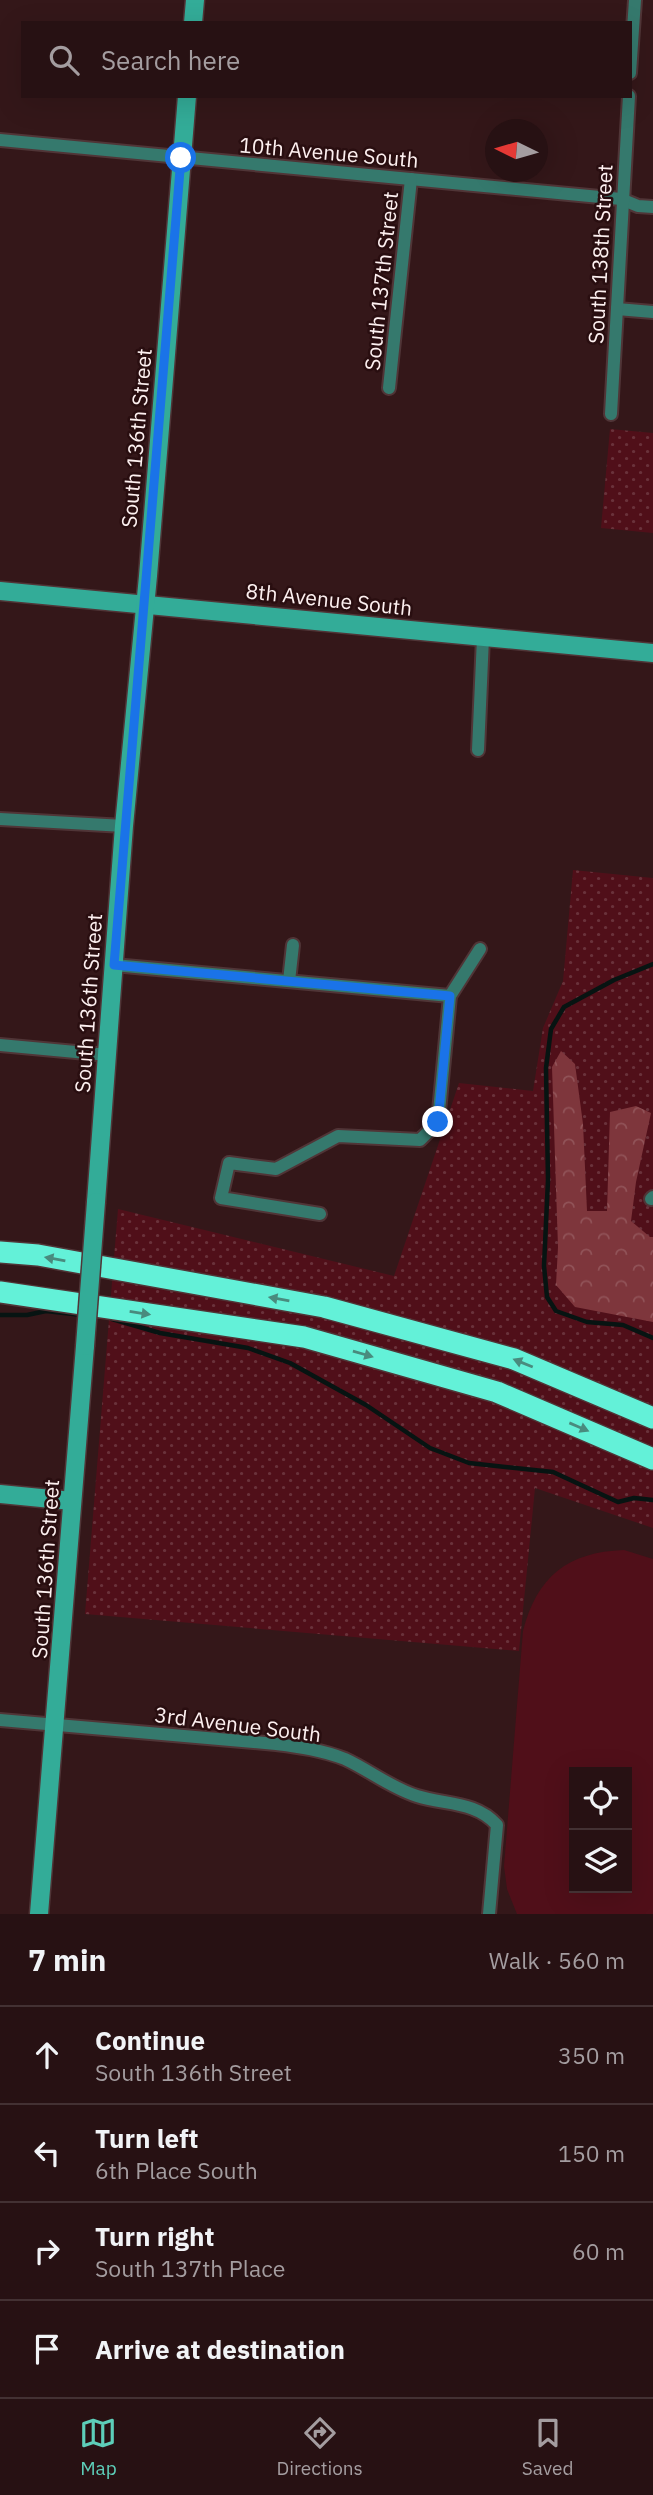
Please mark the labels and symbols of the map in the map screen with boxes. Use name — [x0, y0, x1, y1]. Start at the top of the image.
north arrow — [485, 119, 548, 182]
street label: 10th Avenue South — [238, 130, 420, 174]
route start — [165, 142, 196, 173]
street label: South 138th Street — [581, 163, 619, 345]
street label: South 137th Street — [358, 190, 404, 372]
street label: South 136th Street — [114, 347, 158, 529]
street label: 8th Avenue South — [244, 576, 414, 622]
street label: South 136th Street — [68, 912, 108, 1094]
route end — [422, 1106, 453, 1137]
one-way arrow — [44, 1253, 66, 1264]
one-way arrow — [268, 1293, 290, 1304]
one-way arrow — [129, 1307, 151, 1318]
one-way arrow — [353, 1350, 374, 1360]
one-way arrow — [512, 1357, 533, 1368]
one-way arrow — [568, 1422, 589, 1433]
street label: South 136th Street — [25, 1478, 65, 1660]
street label: 3rd Avenue South — [153, 1700, 323, 1748]

